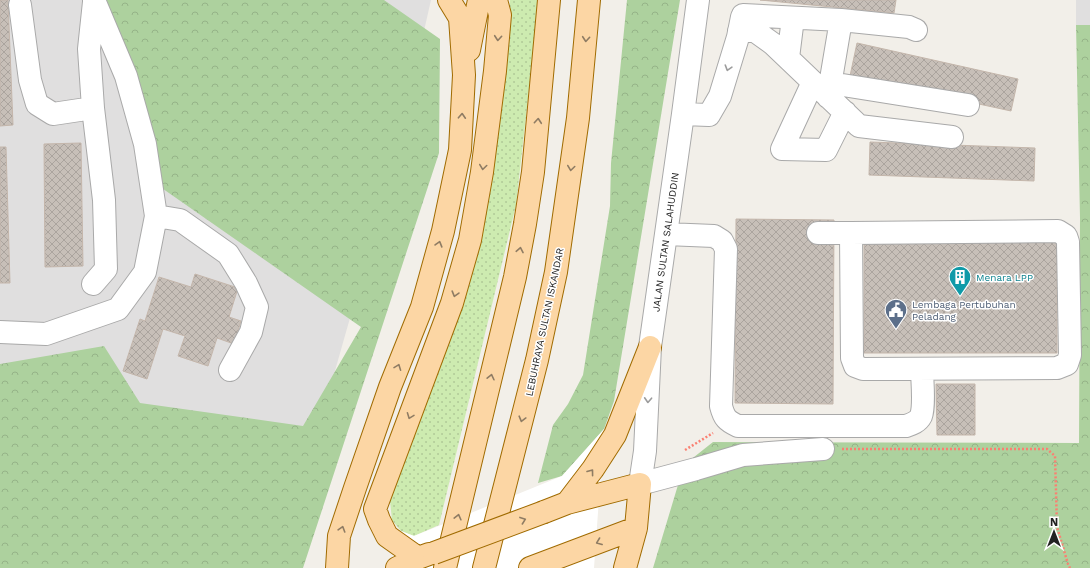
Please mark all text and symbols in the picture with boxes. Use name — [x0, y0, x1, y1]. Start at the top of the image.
one-way arrow — [494, 35, 503, 41]
one-way arrow — [581, 36, 590, 42]
one-way arrow — [724, 64, 733, 71]
one-way arrow — [457, 113, 466, 119]
one-way arrow — [533, 118, 542, 124]
one-way arrow — [479, 164, 488, 170]
one-way arrow — [567, 165, 576, 171]
street label: JALAN SULTAN SALAHUDDIN — [650, 172, 681, 312]
one-way arrow — [434, 241, 443, 248]
one-way arrow — [516, 247, 524, 253]
street label: LEBUHRAYA SULTAN ISKANDAR — [523, 247, 566, 397]
building icon: Menara LPP — [947, 264, 973, 297]
place label: Menara LPP — [976, 272, 1033, 283]
one-way arrow — [451, 290, 460, 297]
public building icon: Lembaga Pertubuhan Peladang — [883, 297, 909, 330]
place label: Lembaga Pertubuhan Peladang — [912, 299, 1016, 322]
one-way arrow — [394, 364, 402, 371]
one-way arrow — [487, 373, 495, 380]
one-way arrow — [644, 397, 652, 403]
one-way arrow — [406, 413, 414, 420]
one-way arrow — [518, 415, 527, 422]
one-way arrow — [586, 469, 593, 476]
north arrow — [1034, 512, 1074, 552]
one-way arrow — [453, 513, 461, 520]
one-way arrow — [519, 516, 526, 524]
text: N — [1050, 516, 1058, 529]
one-way arrow — [337, 526, 346, 533]
one-way arrow — [596, 537, 603, 545]

